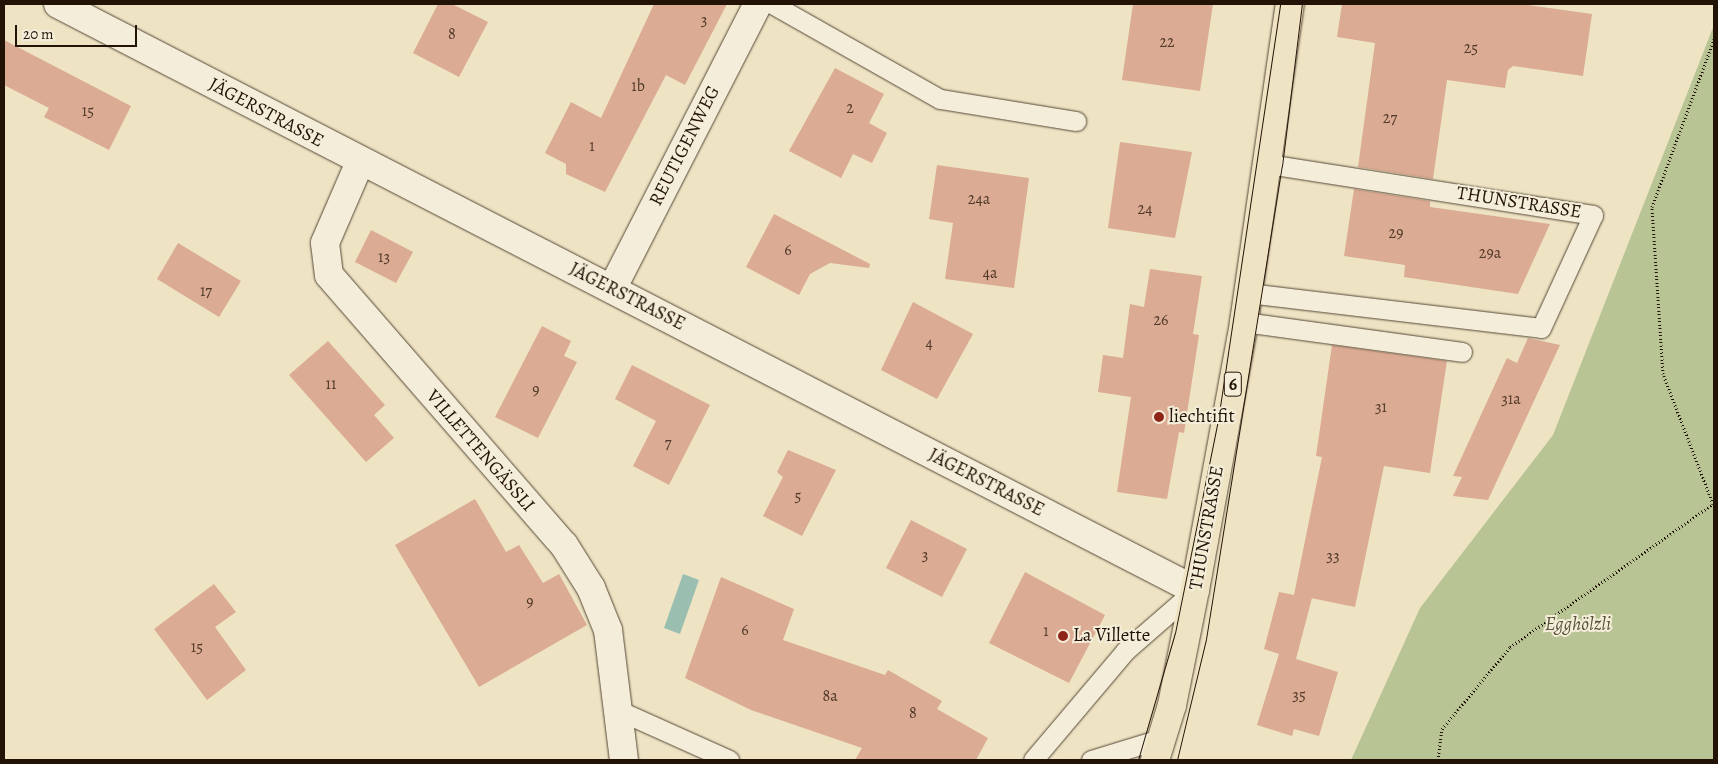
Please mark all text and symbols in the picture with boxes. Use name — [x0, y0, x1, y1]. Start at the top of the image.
house number: 3 — [701, 10, 707, 30]
scale bar — [18, 15, 140, 47]
text: 20 m — [23, 24, 54, 44]
house number: 8 — [448, 24, 456, 44]
house number: 22 — [1159, 32, 1175, 52]
house number: 25 — [1464, 38, 1478, 58]
street label: JÄGERSTRASSE — [205, 73, 327, 153]
house number: 1b — [631, 76, 645, 96]
street label: REUTIGENWEG — [645, 82, 725, 210]
house number: 2 — [846, 98, 854, 118]
house number: 15 — [82, 101, 94, 121]
house number: 27 — [1383, 108, 1397, 128]
house number: 1 — [589, 136, 595, 156]
street label: THUNSTRASSE — [1455, 182, 1583, 224]
house number: 24a — [968, 189, 990, 209]
house number: 24 — [1138, 199, 1152, 219]
house number: 29 — [1389, 223, 1403, 243]
house number: 6 — [784, 240, 792, 260]
house number: 29a — [1479, 243, 1501, 263]
house number: 13 — [378, 247, 390, 267]
street label: JÄGERSTRASSE — [565, 258, 689, 336]
house number: 4a — [983, 263, 997, 283]
house number: 17 — [200, 281, 212, 301]
house number: 26 — [1154, 310, 1168, 330]
house number: 4 — [925, 333, 933, 353]
road number: 6 — [1223, 368, 1243, 399]
house number: 11 — [326, 374, 336, 394]
house number: 9 — [532, 380, 540, 400]
street label: VILLETTENGÄSSLI — [421, 385, 539, 517]
house number: 31a — [1501, 389, 1521, 409]
house number: 31 — [1375, 397, 1387, 417]
place label: liechtifit — [1169, 406, 1235, 428]
marker: liechtifit — [1153, 411, 1165, 423]
house number: 7 — [665, 433, 671, 453]
street label: JÄGERSTRASSE — [924, 444, 1048, 522]
street label: THUNSTRASSE — [1185, 464, 1229, 592]
house number: 5 — [795, 486, 801, 506]
house number: 3 — [922, 545, 928, 565]
house number: 33 — [1326, 546, 1340, 566]
house number: 9 — [526, 592, 534, 612]
park label: Egghölzli — [1545, 614, 1611, 636]
house number: 6 — [741, 620, 749, 640]
house number: 1 — [1043, 621, 1049, 641]
place label: La Villette — [1073, 625, 1150, 647]
marker: La Villette — [1057, 630, 1069, 642]
house number: 15 — [191, 637, 203, 657]
house number: 35 — [1292, 685, 1306, 705]
house number: 8a — [822, 686, 838, 706]
house number: 8 — [909, 703, 917, 723]

